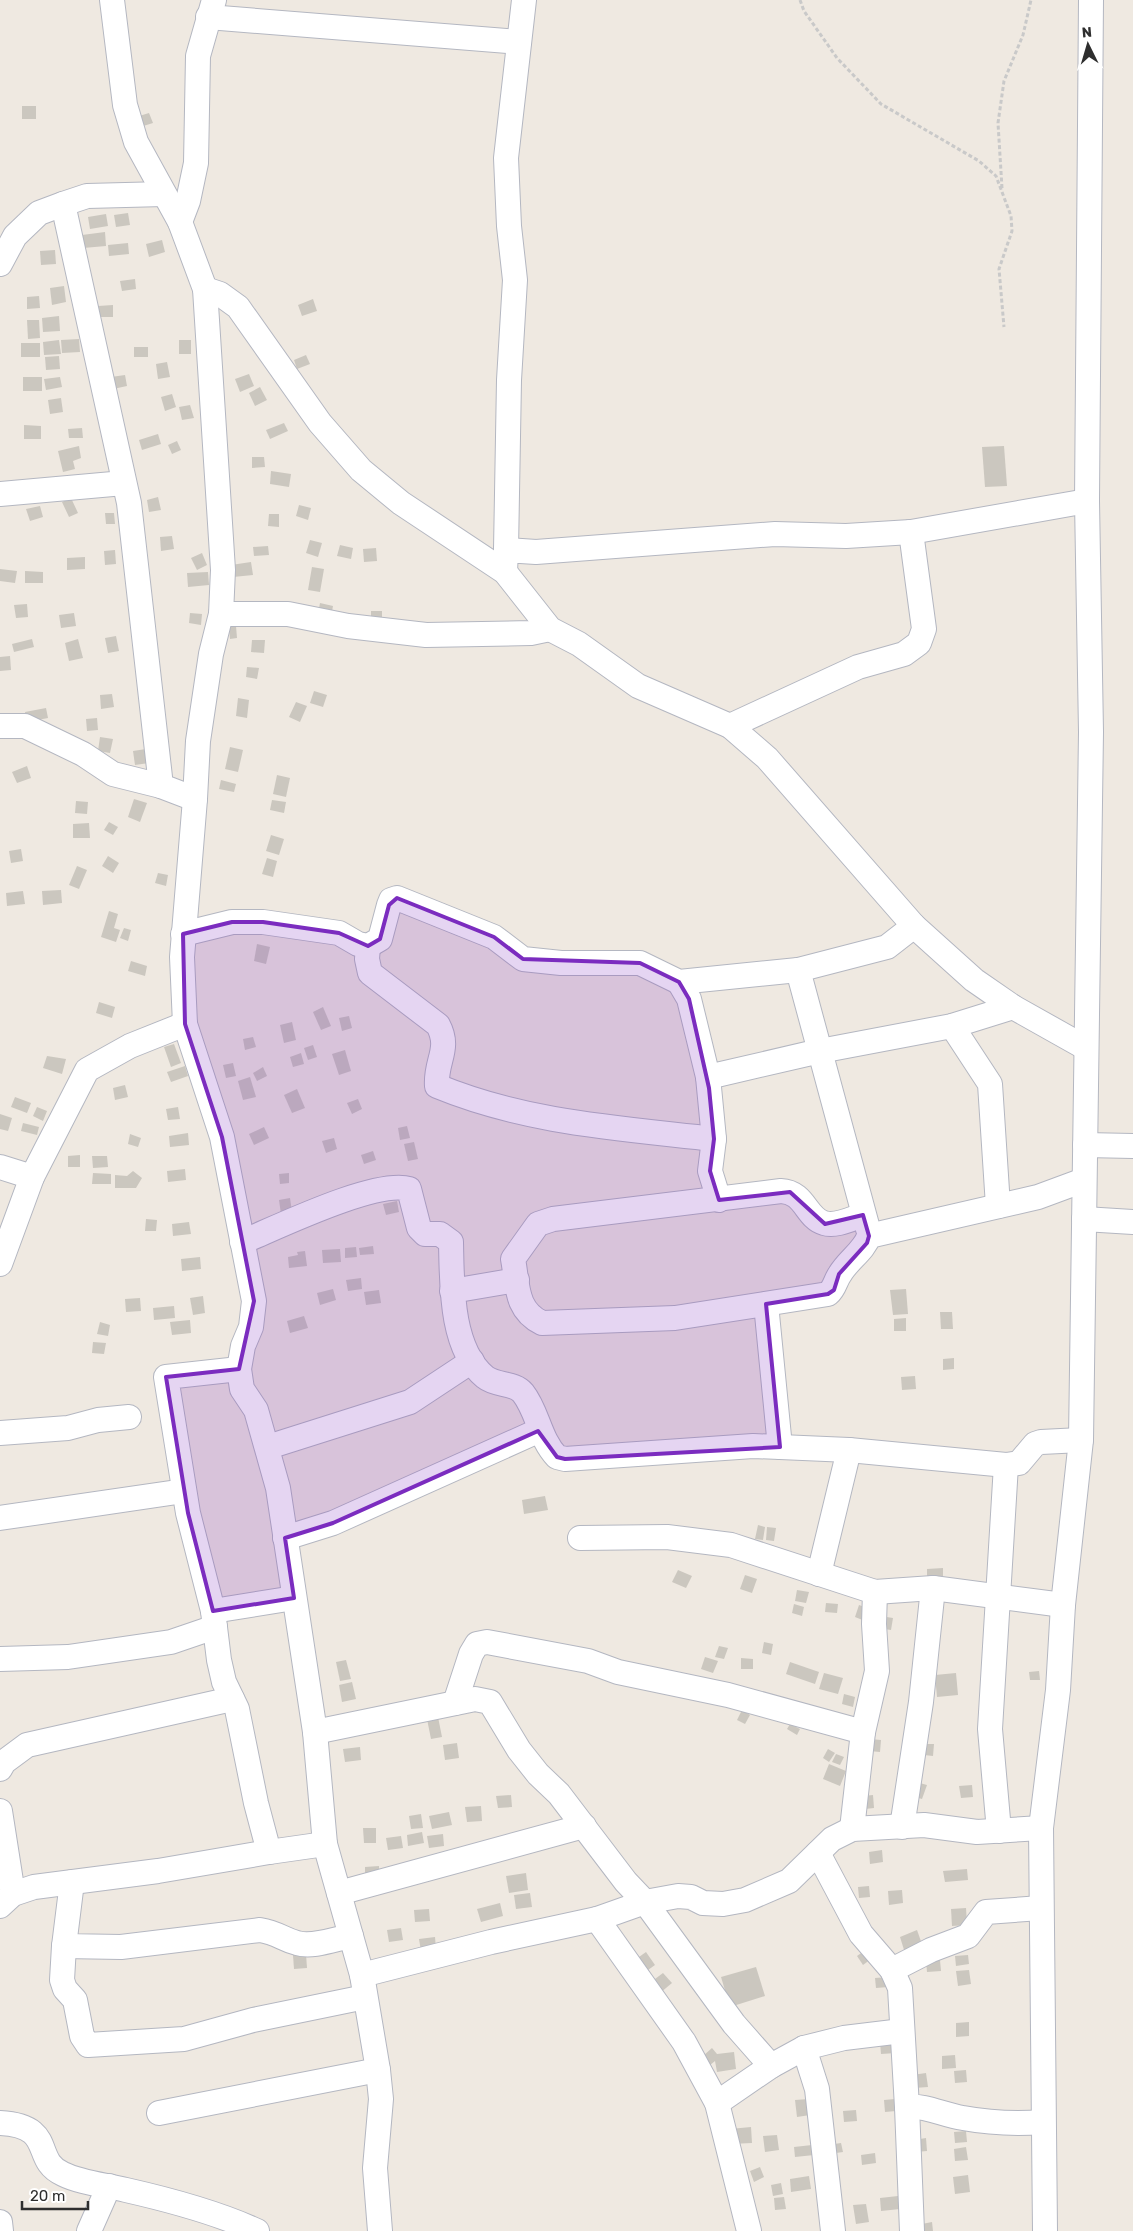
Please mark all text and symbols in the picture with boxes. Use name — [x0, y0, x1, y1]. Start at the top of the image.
north arrow — [1063, 20, 1113, 70]
text: N — [1081, 24, 1093, 41]
scale bar — [22, 2178, 89, 2210]
text: 20 m — [30, 2187, 65, 2205]

